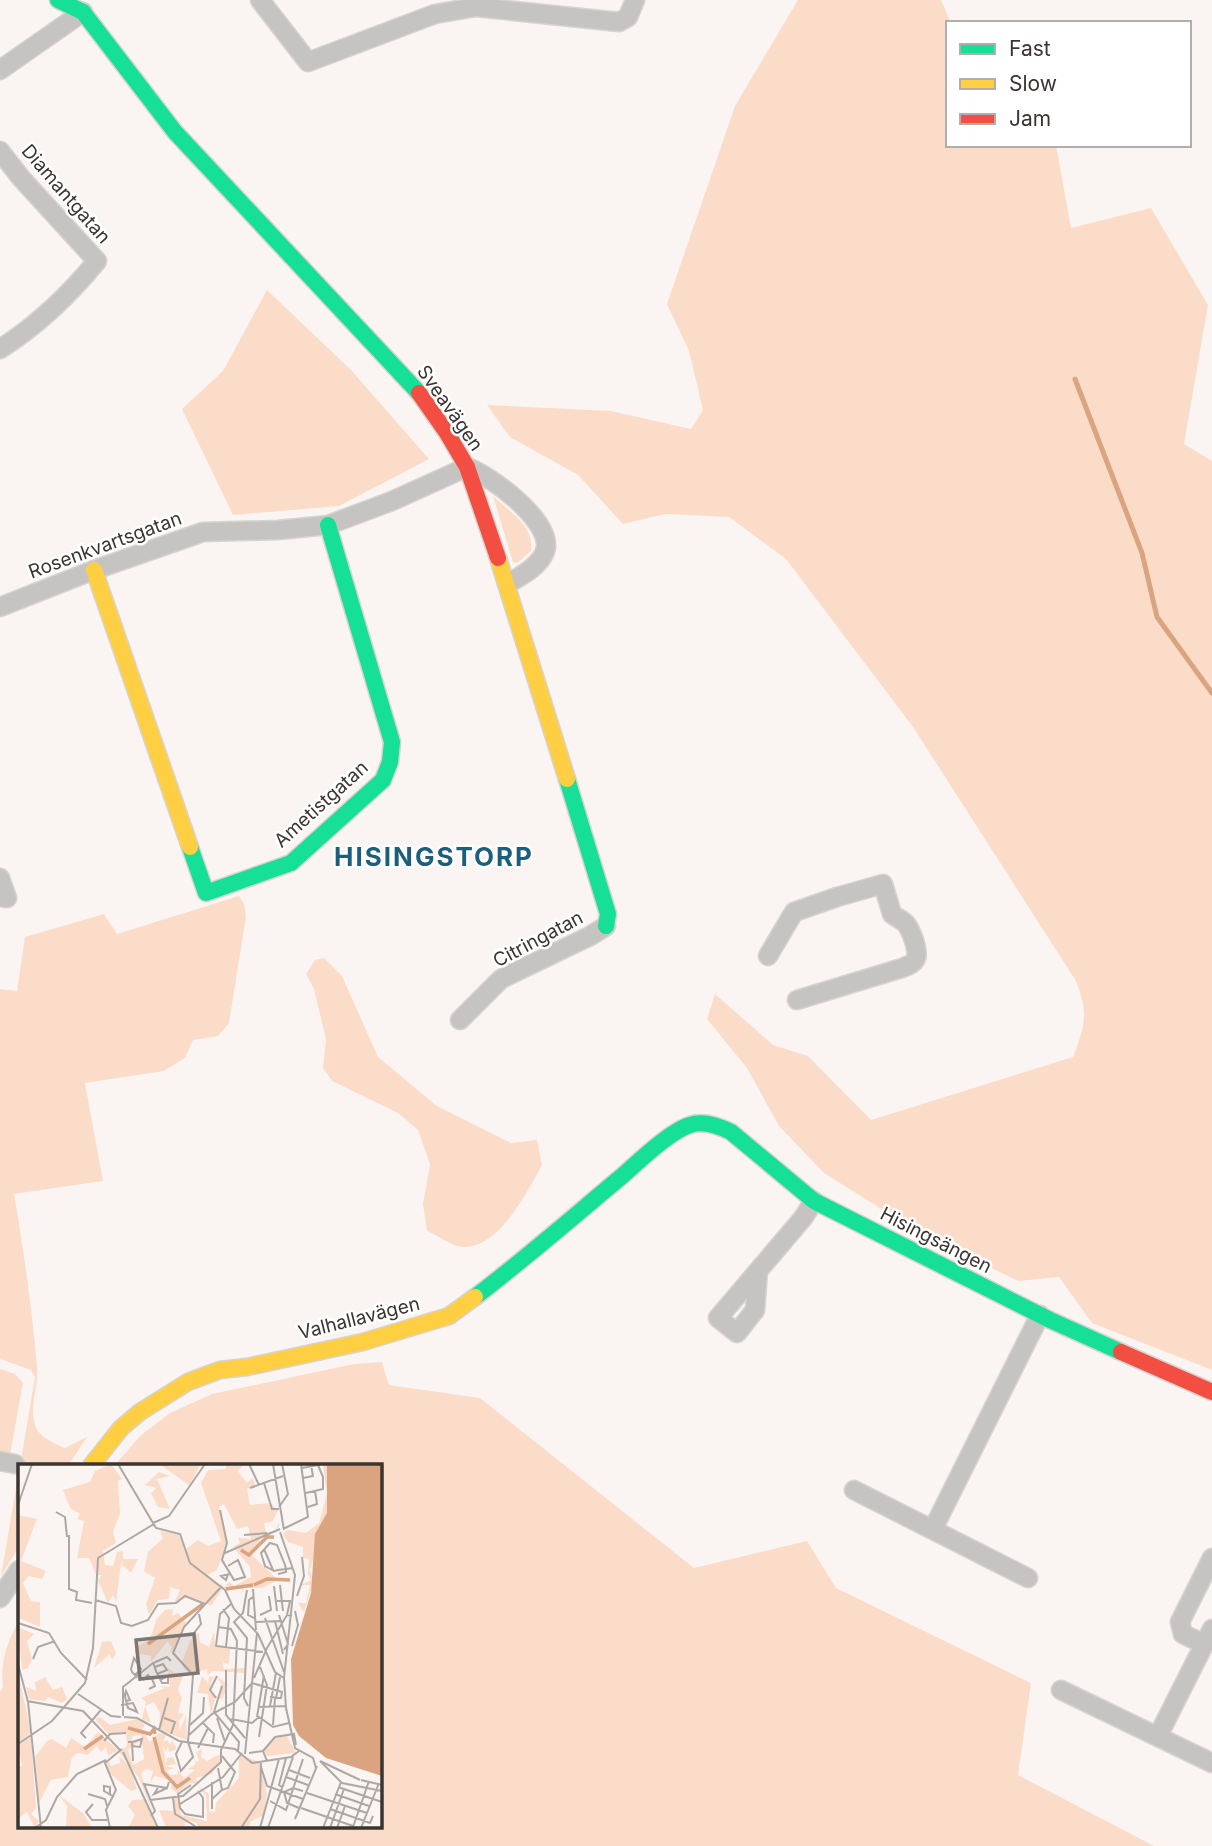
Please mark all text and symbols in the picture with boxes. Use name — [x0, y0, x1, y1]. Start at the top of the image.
legend — [946, 21, 1191, 147]
text: Fast — [1009, 36, 1051, 61]
text: Slow — [1009, 71, 1057, 96]
text: Jam — [1009, 106, 1051, 131]
street label: Diamantgatan — [17, 140, 115, 248]
street label: Sveavägen — [412, 361, 488, 455]
street label: Rosenkvartsgatan — [25, 507, 185, 583]
street label: Ametistgatan — [269, 756, 373, 852]
district label: HISINGSTORP — [334, 841, 534, 872]
street label: Citringatan — [489, 906, 587, 972]
street label: Hisingsängen — [876, 1202, 996, 1278]
street label: Valhallavägen — [296, 1292, 422, 1344]
inset map — [18, 1464, 382, 1828]

